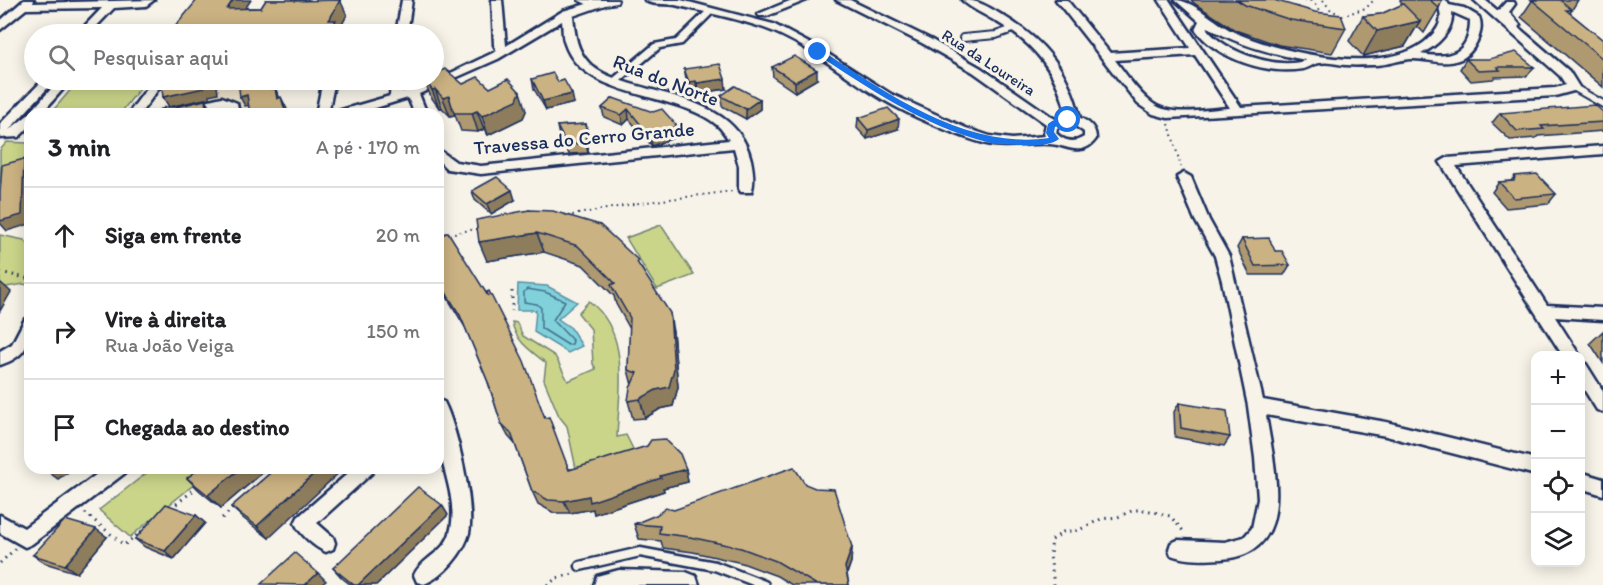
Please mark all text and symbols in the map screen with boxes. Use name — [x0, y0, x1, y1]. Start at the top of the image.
search box — [24, 24, 444, 90]
street label: Rua da Loureira — [938, 25, 1039, 100]
route end — [804, 38, 830, 64]
icon: search — [45, 41, 78, 74]
text: Pesquisar aqui — [93, 44, 229, 71]
street label: Rua do Norte — [610, 49, 722, 111]
route start — [1054, 106, 1080, 132]
street label: Travessa do Cerro Grande — [473, 116, 695, 160]
text: 3 min — [48, 131, 110, 163]
text: A pé · 170 m — [316, 135, 420, 159]
icon: ahead — [48, 219, 81, 252]
text: Siga em frente — [105, 222, 241, 249]
text: 20 m — [376, 223, 420, 247]
text: Vire à direita — [105, 306, 226, 333]
icon: right — [48, 315, 81, 348]
text: 150 m — [367, 319, 420, 343]
text: Rua João Veiga — [105, 333, 234, 357]
map controls — [1531, 351, 1585, 567]
button: + — [1531, 351, 1585, 405]
button: − — [1531, 405, 1585, 459]
icon: arrive — [48, 411, 81, 444]
text: Chegada ao destino — [105, 414, 289, 441]
button: locate — [1531, 459, 1585, 513]
button: layers — [1531, 513, 1585, 567]

